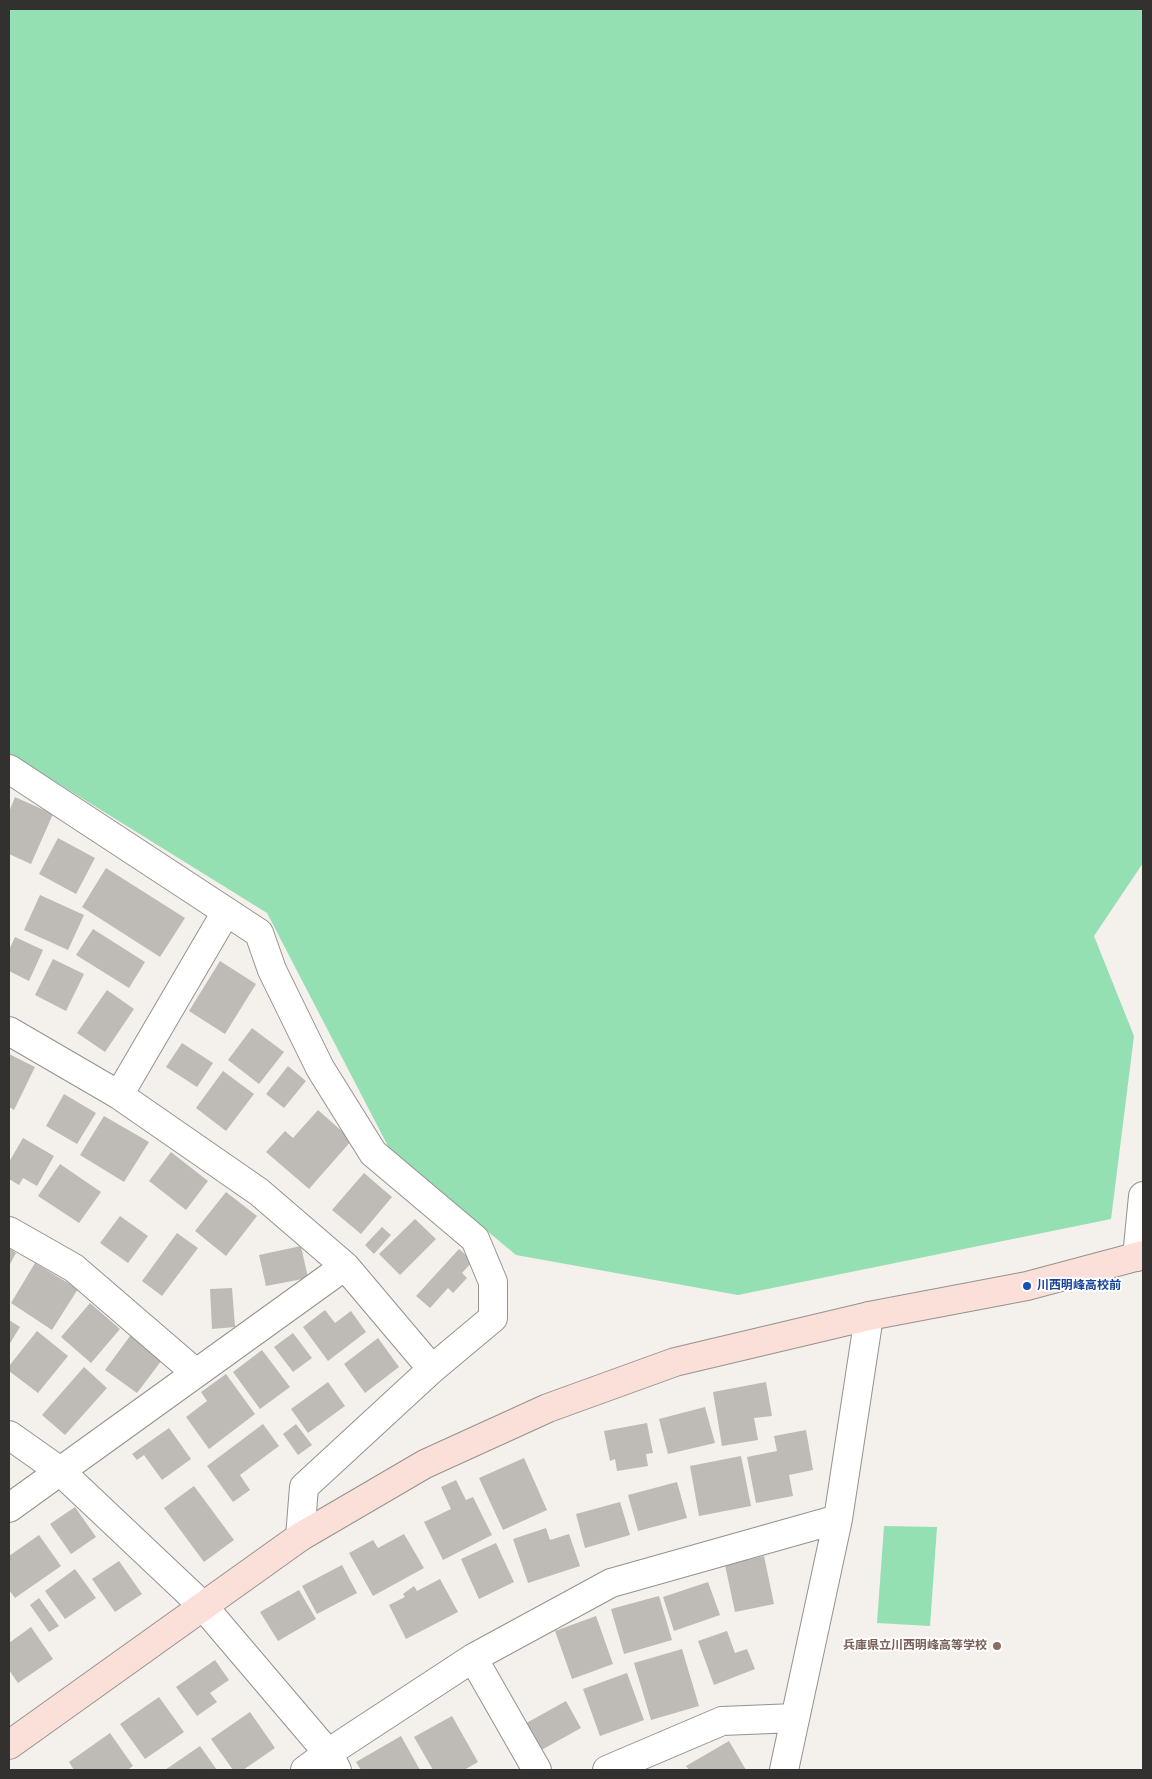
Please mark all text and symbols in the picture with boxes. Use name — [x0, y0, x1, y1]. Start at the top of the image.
place label: 川西明峰高校前 — [1037, 1279, 1121, 1293]
marker: 川西明峰高校前 — [1021, 1280, 1033, 1292]
place label: 兵庫県立川西明峰高等学校 — [843, 1639, 987, 1653]
marker: 兵庫県立川西明峰高等学校 — [991, 1640, 1003, 1652]

